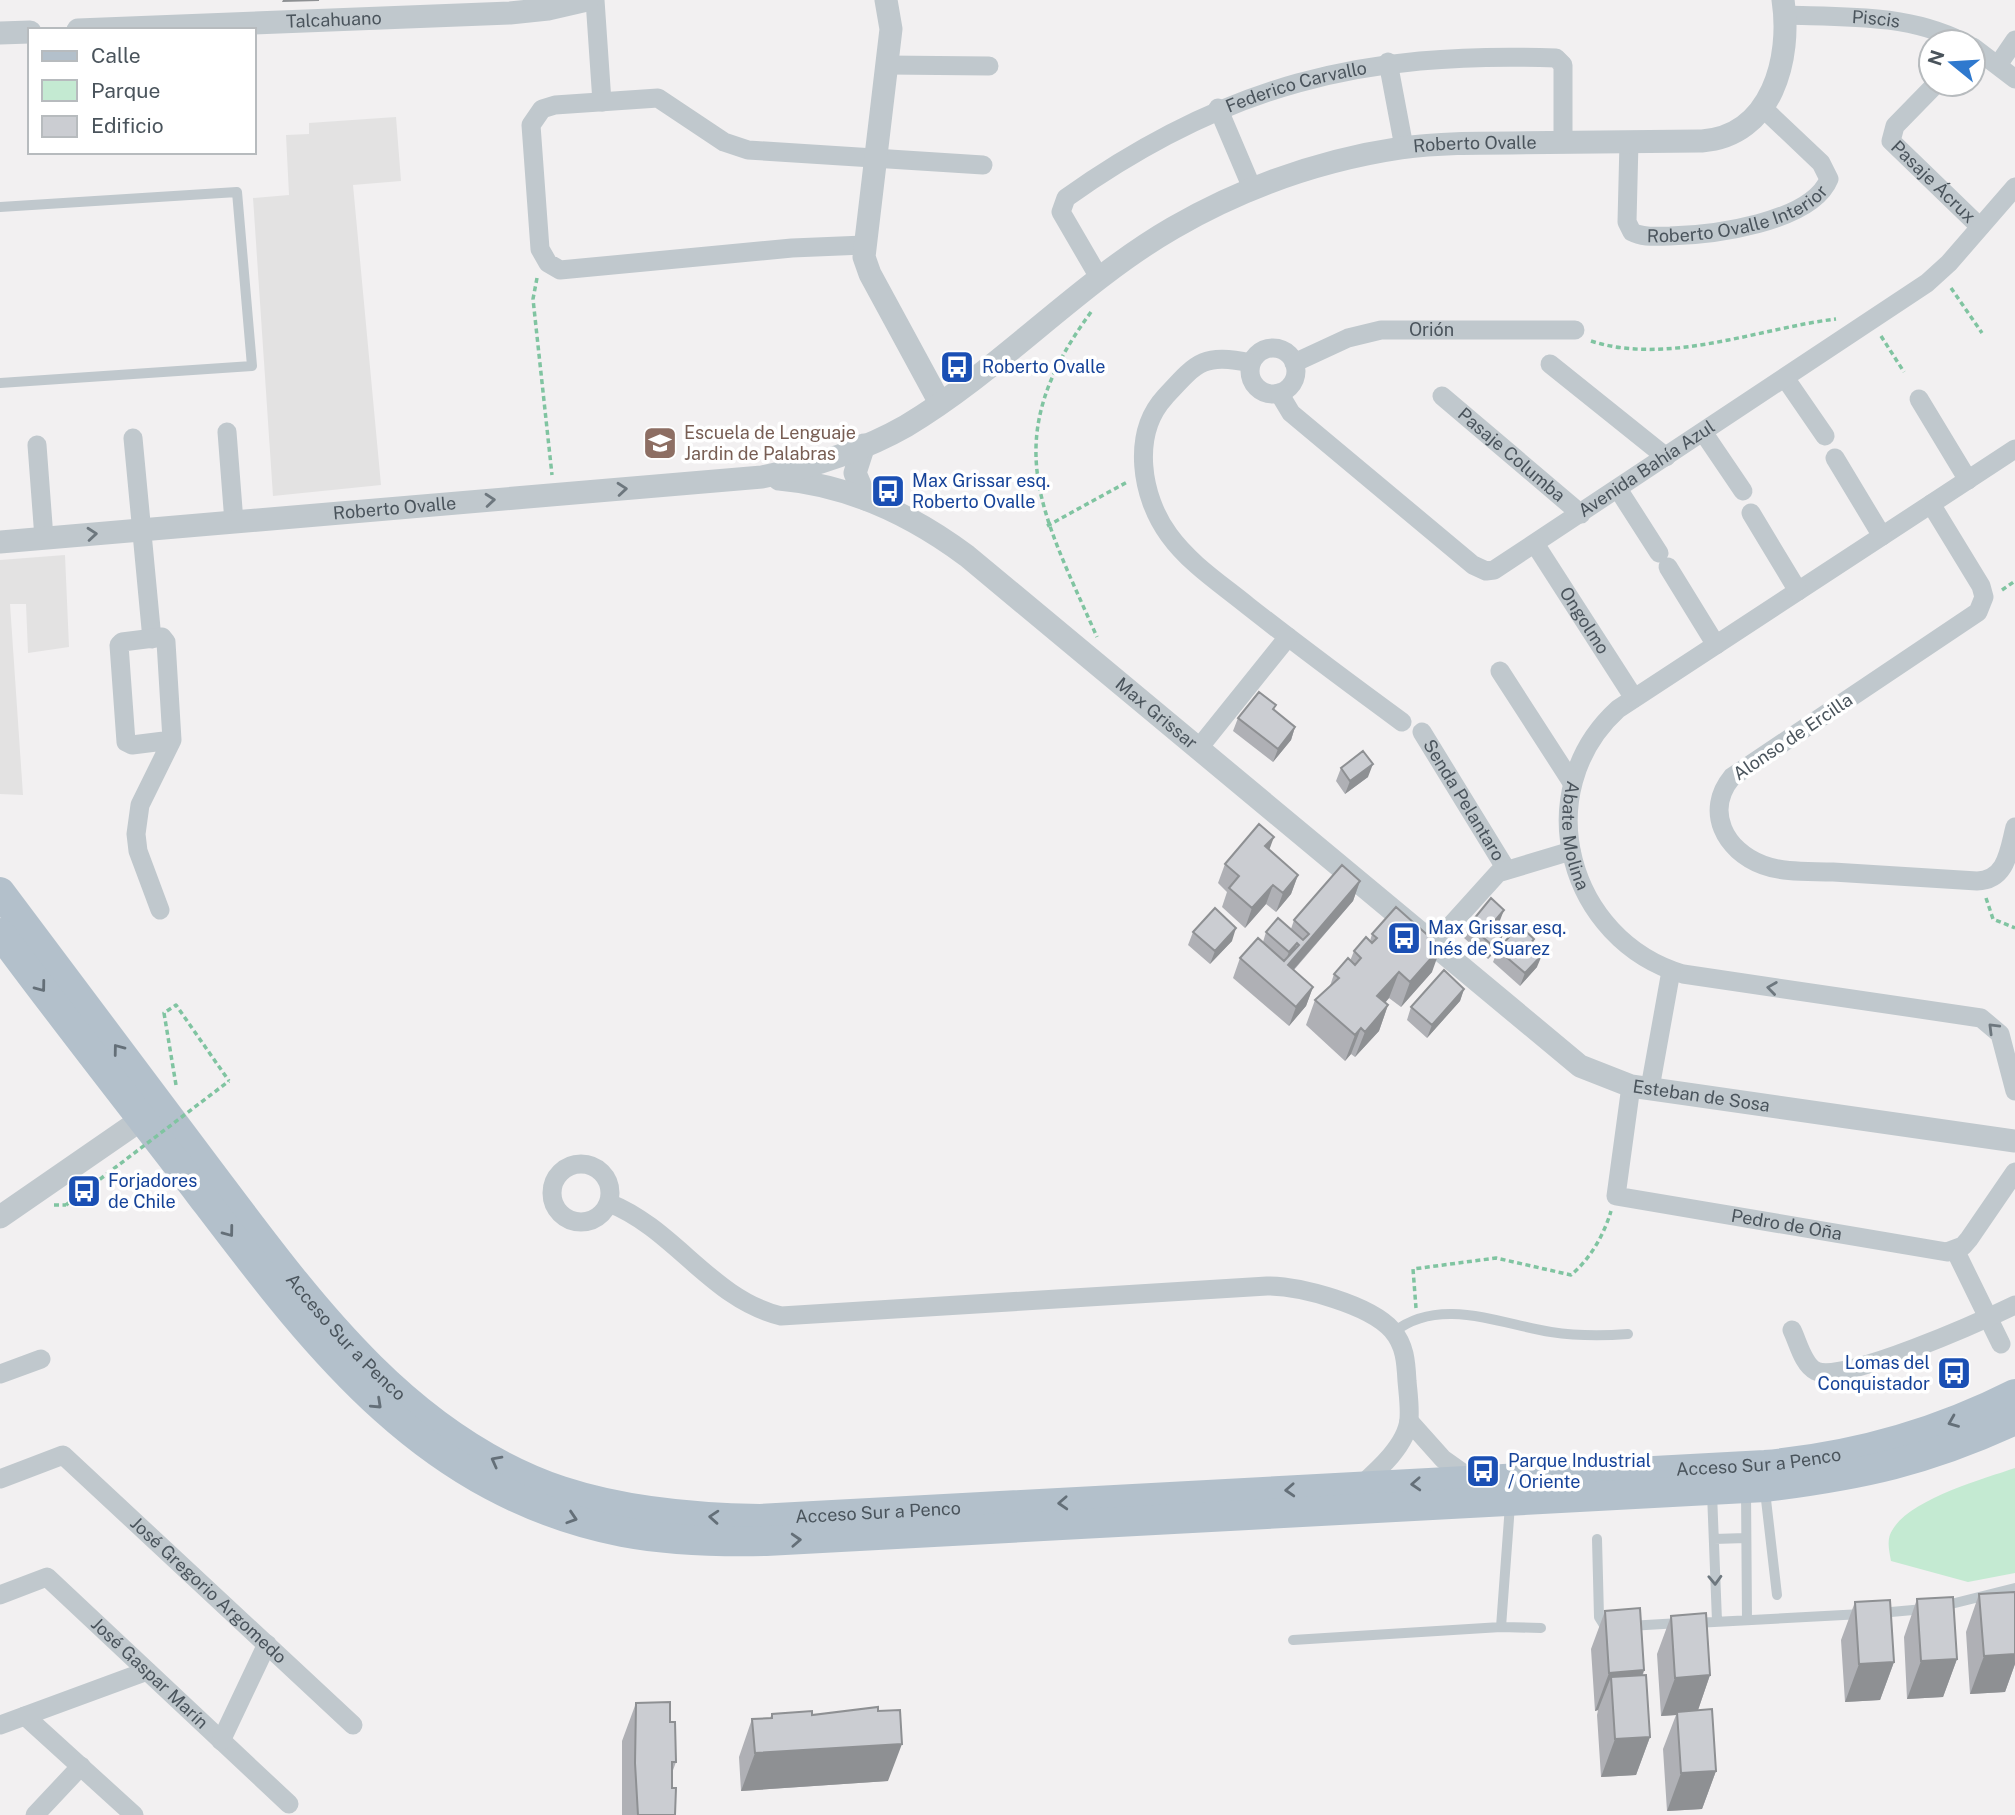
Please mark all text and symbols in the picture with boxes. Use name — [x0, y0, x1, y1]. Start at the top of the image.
street label: Piscis — [1851, 6, 1902, 32]
street label: Talcahuano — [286, 7, 382, 32]
legend — [28, 28, 256, 154]
north arrow — [1917, 28, 1987, 98]
text: Calle — [91, 43, 141, 68]
text: N — [1923, 47, 1949, 68]
street label: Federico Carvallo — [1222, 57, 1368, 117]
text: Parque — [91, 78, 160, 103]
text: Edificio — [91, 113, 164, 138]
street label: Roberto Ovalle — [1412, 132, 1537, 156]
street label: Pasaje Ácrux — [1887, 136, 1980, 227]
street label: Roberto Ovalle Interior — [1647, 181, 1832, 246]
street label: Orión — [1409, 319, 1454, 340]
bus stop icon: Roberto Ovalle — [938, 348, 976, 386]
place label: Roberto Ovalle — [982, 356, 1105, 377]
street label: Pasaje Columba — [1454, 403, 1570, 506]
street label: Avenida Bahía Azul — [1574, 416, 1719, 521]
place label: Escuela de Lenguaje Jardin de Palabras — [684, 422, 856, 464]
school or university icon: Escuela de Lenguaje Jardin de Palabras — [641, 424, 679, 462]
place label: Max Grissar esq. Roberto Ovalle — [912, 470, 1050, 512]
bus stop icon: Max Grissar esq. Roberto Ovalle — [869, 472, 907, 510]
one-way arrow — [617, 482, 628, 497]
street label: Roberto Ovalle — [332, 492, 457, 524]
one-way arrow — [485, 493, 496, 508]
one-way arrow — [87, 527, 98, 542]
street label: Ongolmo — [1555, 583, 1614, 658]
street label: Max Grissar — [1111, 673, 1202, 753]
street label: Alonso de Ercilla — [1729, 689, 1856, 784]
street label: Senda Pelantaro — [1419, 735, 1509, 865]
street label: Abate Molina — [1558, 779, 1594, 893]
place label: Max Grissar esq. Inés de Suarez — [1428, 917, 1566, 959]
bus stop icon: Max Grissar esq. Inés de Suarez — [1385, 919, 1423, 957]
one-way arrow — [33, 979, 46, 992]
one-way arrow — [1766, 980, 1778, 995]
one-way arrow — [1988, 1023, 2001, 1036]
one-way arrow — [114, 1044, 126, 1057]
street label: Esteban de Sosa — [1631, 1075, 1771, 1116]
place label: Forjadores de Chile — [108, 1170, 197, 1212]
bus stop icon: Forjadores de Chile — [65, 1172, 103, 1210]
street label: Pedro de Oña — [1730, 1205, 1844, 1244]
one-way arrow — [220, 1224, 233, 1237]
street label: Acceso Sur a Penco — [282, 1269, 410, 1405]
place label: Lomas del Conquistador — [1818, 1352, 1930, 1394]
bus stop icon: Lomas del Conquistador — [1935, 1354, 1973, 1392]
one-way arrow — [369, 1396, 382, 1409]
one-way arrow — [1947, 1414, 1959, 1428]
street label: Acceso Sur a Penco — [1675, 1443, 1843, 1480]
place label: Parque Industrial / Oriente — [1508, 1450, 1651, 1492]
bus stop icon: Parque Industrial / Oriente — [1464, 1452, 1502, 1490]
one-way arrow — [490, 1455, 503, 1469]
one-way arrow — [1411, 1476, 1422, 1491]
one-way arrow — [1285, 1483, 1296, 1498]
one-way arrow — [1058, 1495, 1069, 1510]
street label: Acceso Sur a Penco — [795, 1497, 961, 1527]
one-way arrow — [565, 1510, 577, 1524]
one-way arrow — [708, 1510, 719, 1525]
street label: José Gregorio Argomedo — [126, 1512, 291, 1668]
one-way arrow — [791, 1532, 802, 1547]
one-way arrow — [1708, 1575, 1723, 1586]
street label: José Gaspar Marín — [87, 1613, 213, 1733]

